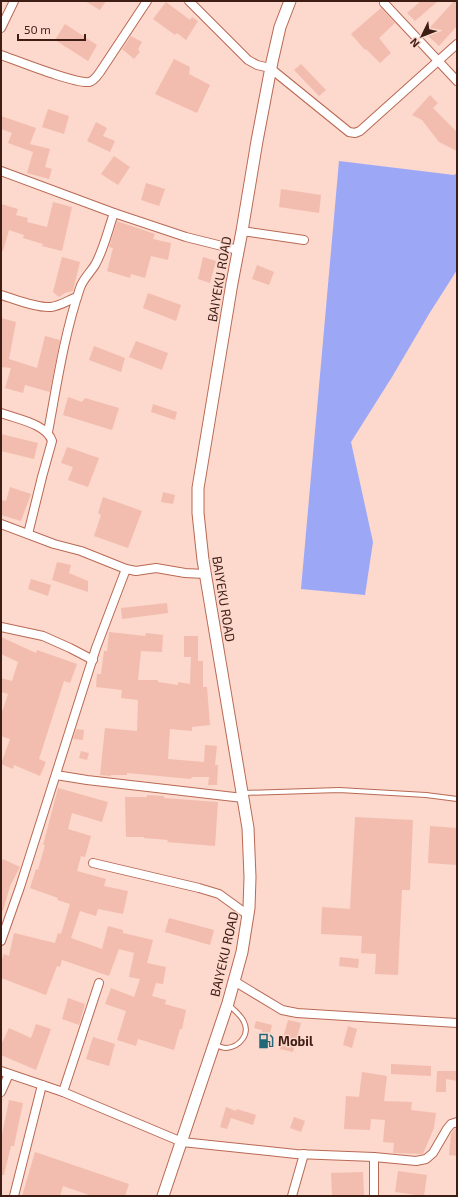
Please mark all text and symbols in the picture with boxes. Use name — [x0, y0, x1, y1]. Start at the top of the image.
scale bar — [18, 16, 85, 42]
north arrow — [402, 16, 442, 56]
text: 50 m — [24, 22, 51, 36]
text: N — [407, 36, 422, 51]
street label: BAIYEKU ROAD — [204, 235, 234, 323]
street label: BAIYEKU ROAD — [209, 555, 239, 643]
street label: BAIYEKU ROAD — [206, 910, 242, 998]
fuel station icon: Mobil — [257, 1032, 275, 1050]
place label: Mobil — [278, 1033, 314, 1049]

